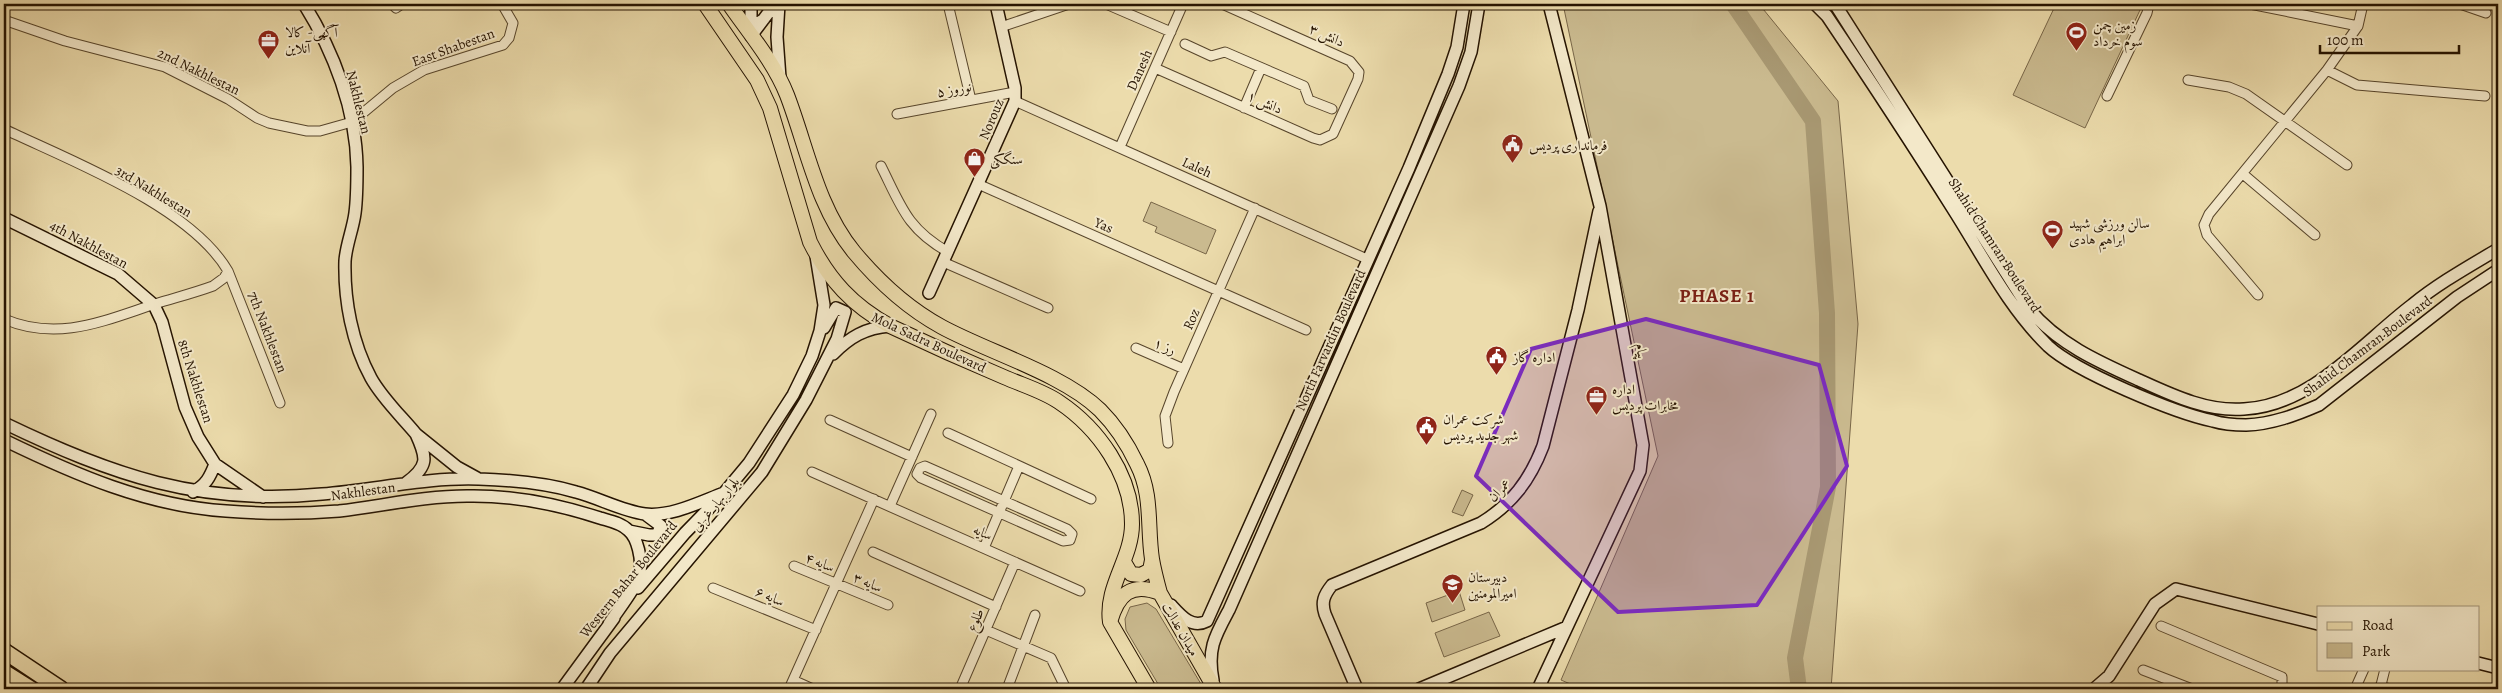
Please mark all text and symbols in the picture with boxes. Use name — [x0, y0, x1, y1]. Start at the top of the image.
place label: زمین چمن سوم خرداد — [2093, 16, 2143, 54]
street label: دانش ۳ — [1306, 19, 1347, 52]
sports icon: زمین چمن سوم خرداد — [2065, 21, 2089, 52]
scale bar — [2320, 22, 2458, 54]
place label: آگهی- کالا آنلاین — [285, 23, 339, 58]
street label: East Shabestan — [409, 24, 497, 71]
office icon: آگهی- کالا آنلاین — [257, 28, 281, 59]
text: 100 m — [2327, 30, 2364, 50]
street label: 2nd Nakhlestan — [154, 43, 243, 100]
street label: Danesh — [1122, 46, 1157, 94]
street label: Nakhlestan — [341, 68, 376, 136]
street label: نوروز ۵ — [935, 77, 973, 102]
street label: دانش ۱ — [1244, 86, 1285, 119]
street label: Norouz — [974, 96, 1009, 143]
public building icon: فرمانداری پردیس — [1501, 133, 1525, 164]
place label: فرمانداری پردیس — [1529, 136, 1607, 155]
shop icon: سنگکی — [962, 147, 986, 178]
place label: سنگکی — [990, 150, 1023, 169]
street label: Laleh — [1179, 153, 1215, 183]
street label: 3rd Nakhlestan — [112, 161, 196, 222]
street label: Shahid Chamran Boulevard — [1944, 174, 2046, 317]
street label: Yas — [1090, 213, 1116, 238]
place label: سالن ورزشی شهید ابراهیم هادی — [2069, 214, 2150, 253]
street label: 4th Nakhlestan — [46, 216, 132, 273]
sports icon: سالن ورزشی شهید ابراهیم هادی — [2041, 219, 2065, 250]
street label: North Farvardin Boulevard — [1291, 266, 1370, 414]
district label: PHASE 1 — [1679, 283, 1755, 309]
street label: 7th Nakhlestan — [243, 289, 292, 376]
street label: Shahid Chamran Boulevard — [2299, 291, 2436, 401]
street label: Roz — [1178, 305, 1205, 333]
street label: Mola Sadra Boulevard — [868, 307, 990, 378]
street label: رز ۱ — [1151, 333, 1179, 360]
street label: 8th Nakhlestan — [173, 337, 218, 426]
street label: پیام — [1628, 342, 1652, 361]
public building icon: اداره گاز — [1485, 345, 1509, 376]
place label: اداره گاز — [1511, 348, 1555, 367]
place label: اداره مخابرات پردیس — [1612, 380, 1679, 415]
office icon: اداره مخابرات پردیس — [1584, 385, 1608, 416]
place label: شرکت عمران شهر جدید پردیس — [1443, 410, 1518, 445]
public building icon: شرکت عمران شهر جدید پردیس — [1415, 415, 1439, 446]
street label: بلوار بهار غربی — [687, 473, 744, 536]
street label: عمران — [1484, 474, 1515, 506]
street label: Nakhlestan — [330, 478, 397, 505]
street label: Western Bahar Boulevard — [575, 516, 682, 643]
street label: سایه — [970, 520, 995, 545]
street label: سایه ۴ — [802, 548, 837, 577]
street label: سایه ۳ — [850, 568, 885, 597]
place label: دبیرستان امیرالمومنین — [1468, 568, 1517, 603]
school or university icon: دبیرستان امیرالمومنین — [1440, 573, 1464, 604]
street label: سایه ۶ — [752, 582, 787, 611]
street label: میدان عدالت — [1158, 599, 1204, 660]
street label: طلوع — [962, 606, 991, 636]
legend — [2317, 606, 2480, 670]
text: Road — [2362, 615, 2394, 635]
text: Park — [2362, 641, 2391, 661]

